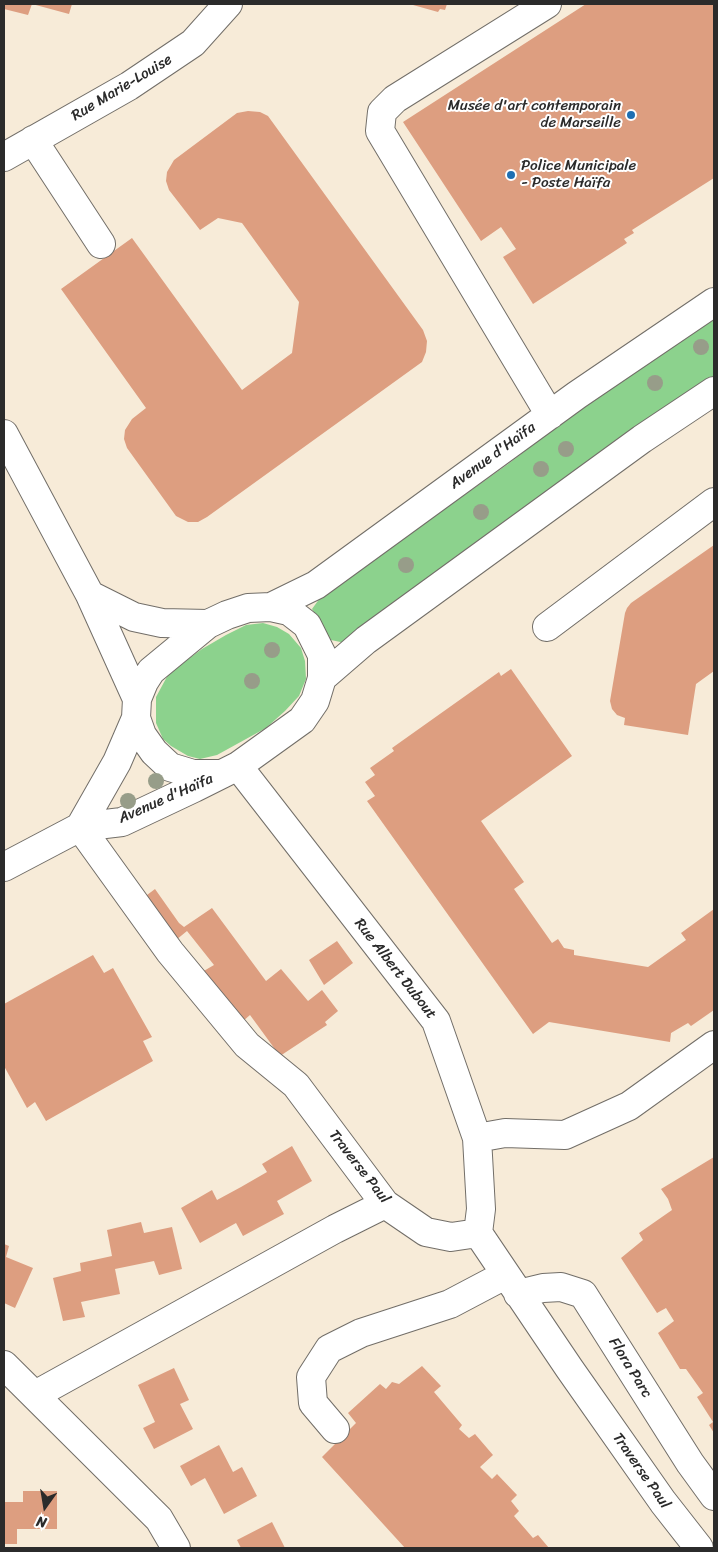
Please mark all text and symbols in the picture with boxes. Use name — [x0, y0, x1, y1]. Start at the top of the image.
street label: Rue Marie-Louise — [68, 51, 176, 125]
place label: Musée d'art contemporain de Marseille — [448, 97, 621, 132]
marker: Musée d'art contemporain de Marseille — [625, 109, 637, 121]
place label: Police Municipale - Poste Haïfa — [521, 157, 636, 192]
marker: Police Municipale - Poste Haïfa — [505, 169, 517, 181]
street label: Avenue d'Haïfa — [447, 419, 539, 493]
street label: Avenue d'Haïfa — [116, 770, 216, 828]
street label: Rue Albert Dubout — [350, 915, 440, 1023]
street label: Traverse Paul — [325, 1127, 393, 1207]
street label: Flora Parc — [604, 1334, 656, 1402]
street label: Traverse Paul — [608, 1430, 674, 1512]
north arrow — [20, 1482, 70, 1532]
text: N — [34, 1509, 49, 1535]

